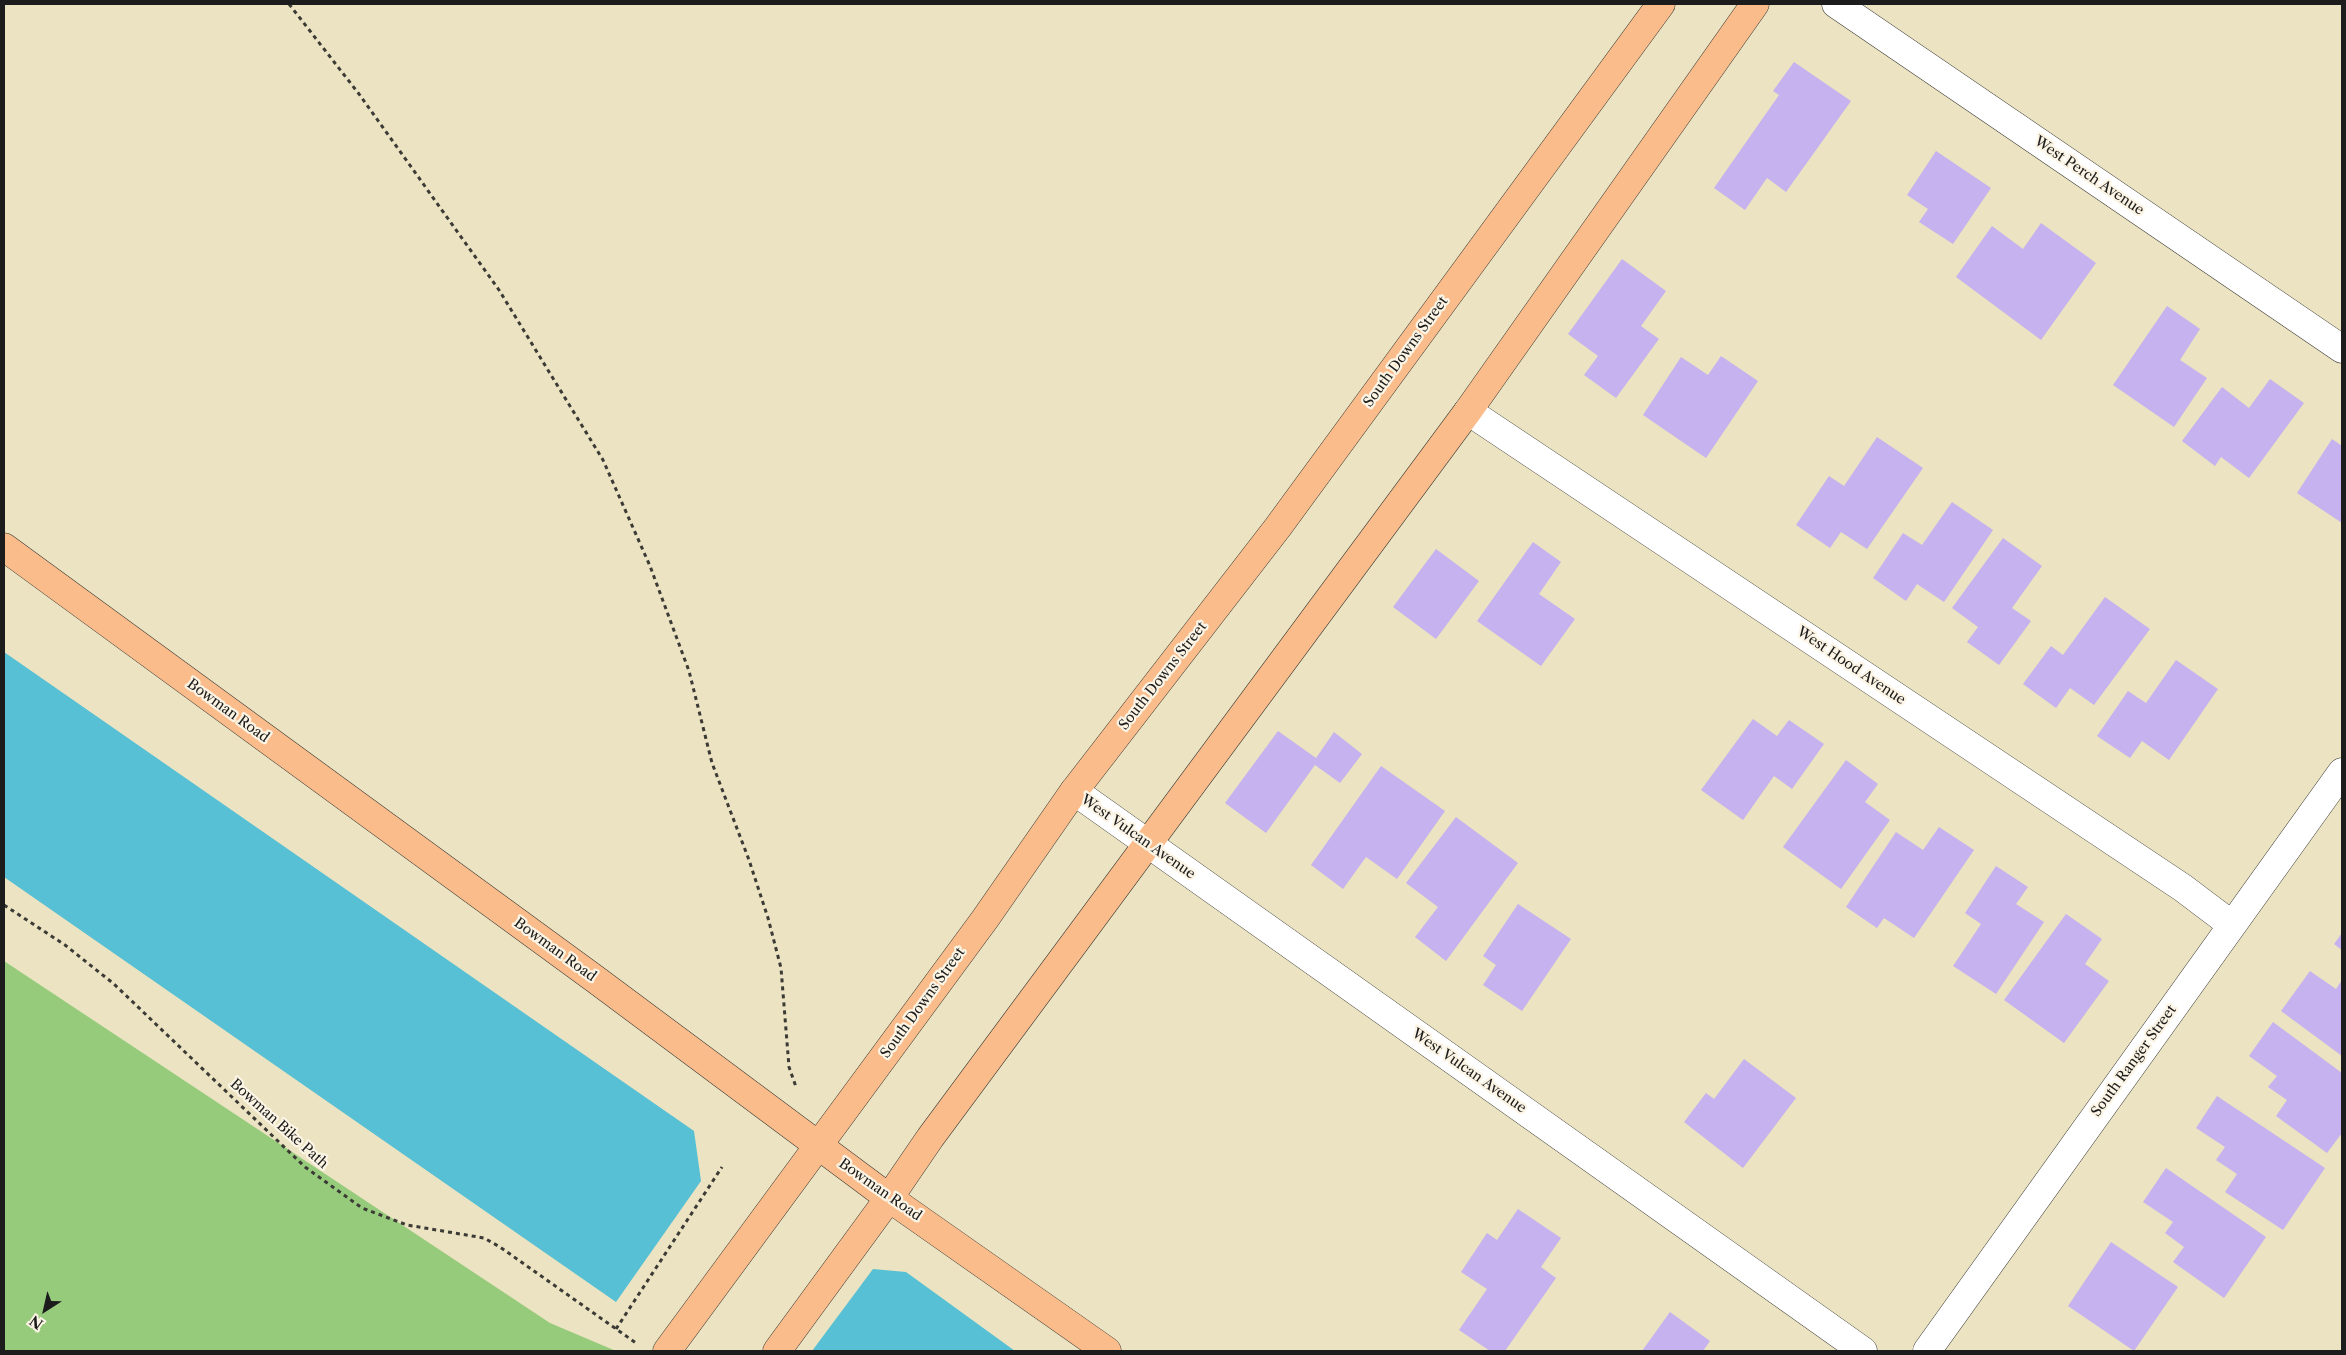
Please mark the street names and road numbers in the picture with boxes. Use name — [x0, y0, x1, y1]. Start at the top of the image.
street label: West Perch Avenue — [2031, 133, 2147, 219]
street label: South Downs Street — [1360, 293, 1452, 411]
street label: South Downs Street — [1116, 619, 1210, 733]
street label: West Hood Avenue — [1793, 623, 1909, 709]
street label: Bowman Road — [184, 676, 272, 746]
street label: West Vulcan Avenue — [1078, 791, 1198, 883]
street label: Bowman Road — [511, 915, 599, 985]
street label: South Downs Street — [877, 944, 969, 1062]
street label: South Ranger Street — [2088, 1002, 2180, 1120]
street label: West Vulcan Avenue — [1409, 1025, 1529, 1117]
street label: Bowman Bike Path — [227, 1076, 331, 1172]
street label: Bowman Road — [835, 1155, 925, 1225]

